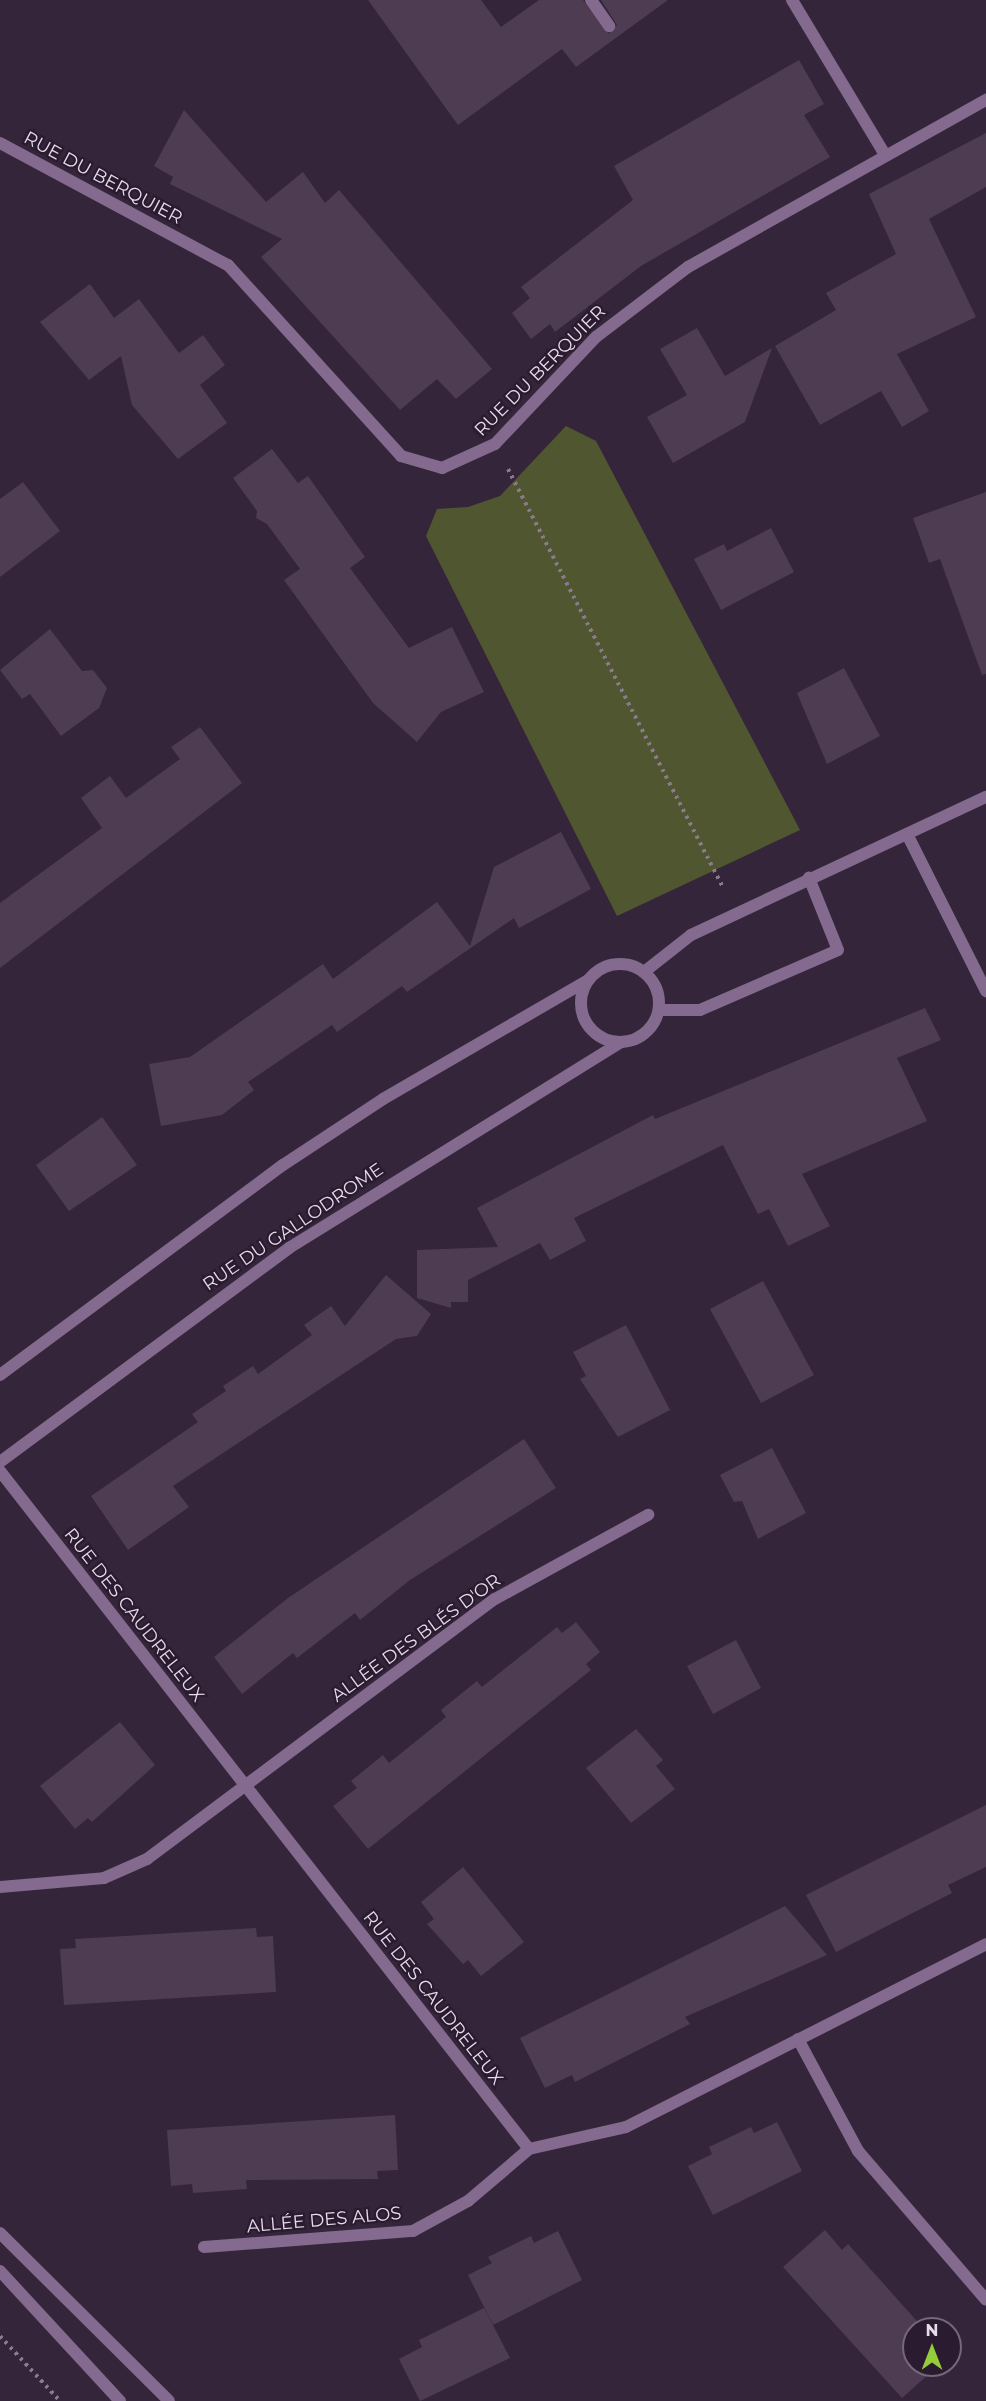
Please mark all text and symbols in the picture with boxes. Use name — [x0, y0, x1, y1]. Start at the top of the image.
street label: RUE DU BERQUIER — [20, 127, 186, 229]
street label: RUE DU BERQUIER — [470, 301, 610, 441]
street label: RUE DU GALLODROME — [199, 1159, 387, 1295]
street label: RUE DES CAUDRELEUX — [59, 1524, 209, 1706]
street label: ALLÉE DES BLÉS D'OR — [327, 1569, 505, 1707]
street label: RUE DES CAUDRELEUX — [358, 1907, 508, 2089]
street label: ALLÉE DES ALOS — [246, 2202, 402, 2238]
north arrow — [902, 2317, 962, 2377]
text: N — [926, 2321, 938, 2340]

